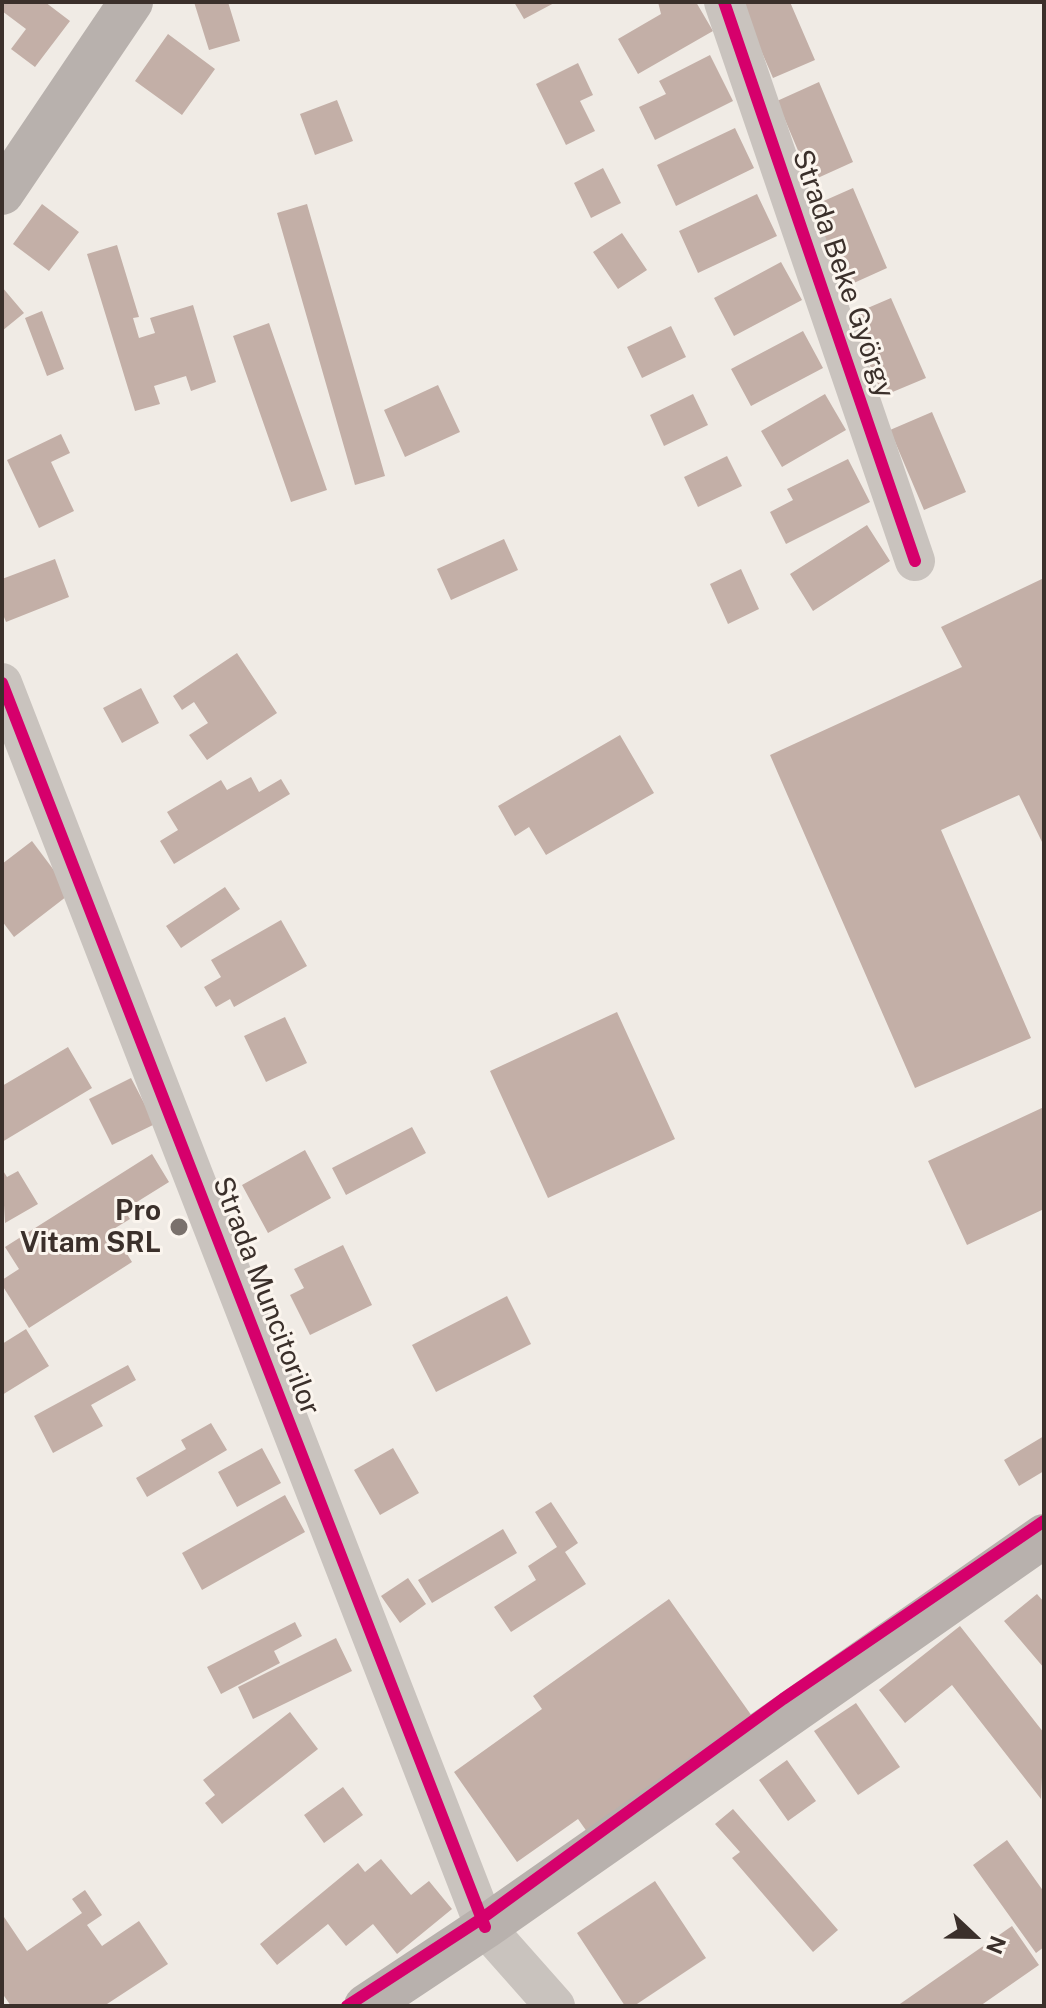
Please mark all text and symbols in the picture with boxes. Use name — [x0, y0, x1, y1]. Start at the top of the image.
street label: Strada Beke György — [785, 145, 901, 403]
street label: Strada Muncitorilor — [205, 1172, 327, 1420]
place label: Pro Vitam SRL — [20, 1194, 161, 1260]
marker: Pro Vitam SRL — [168, 1216, 190, 1238]
north arrow — [934, 1896, 1014, 1976]
text: N — [981, 1932, 1012, 1958]

